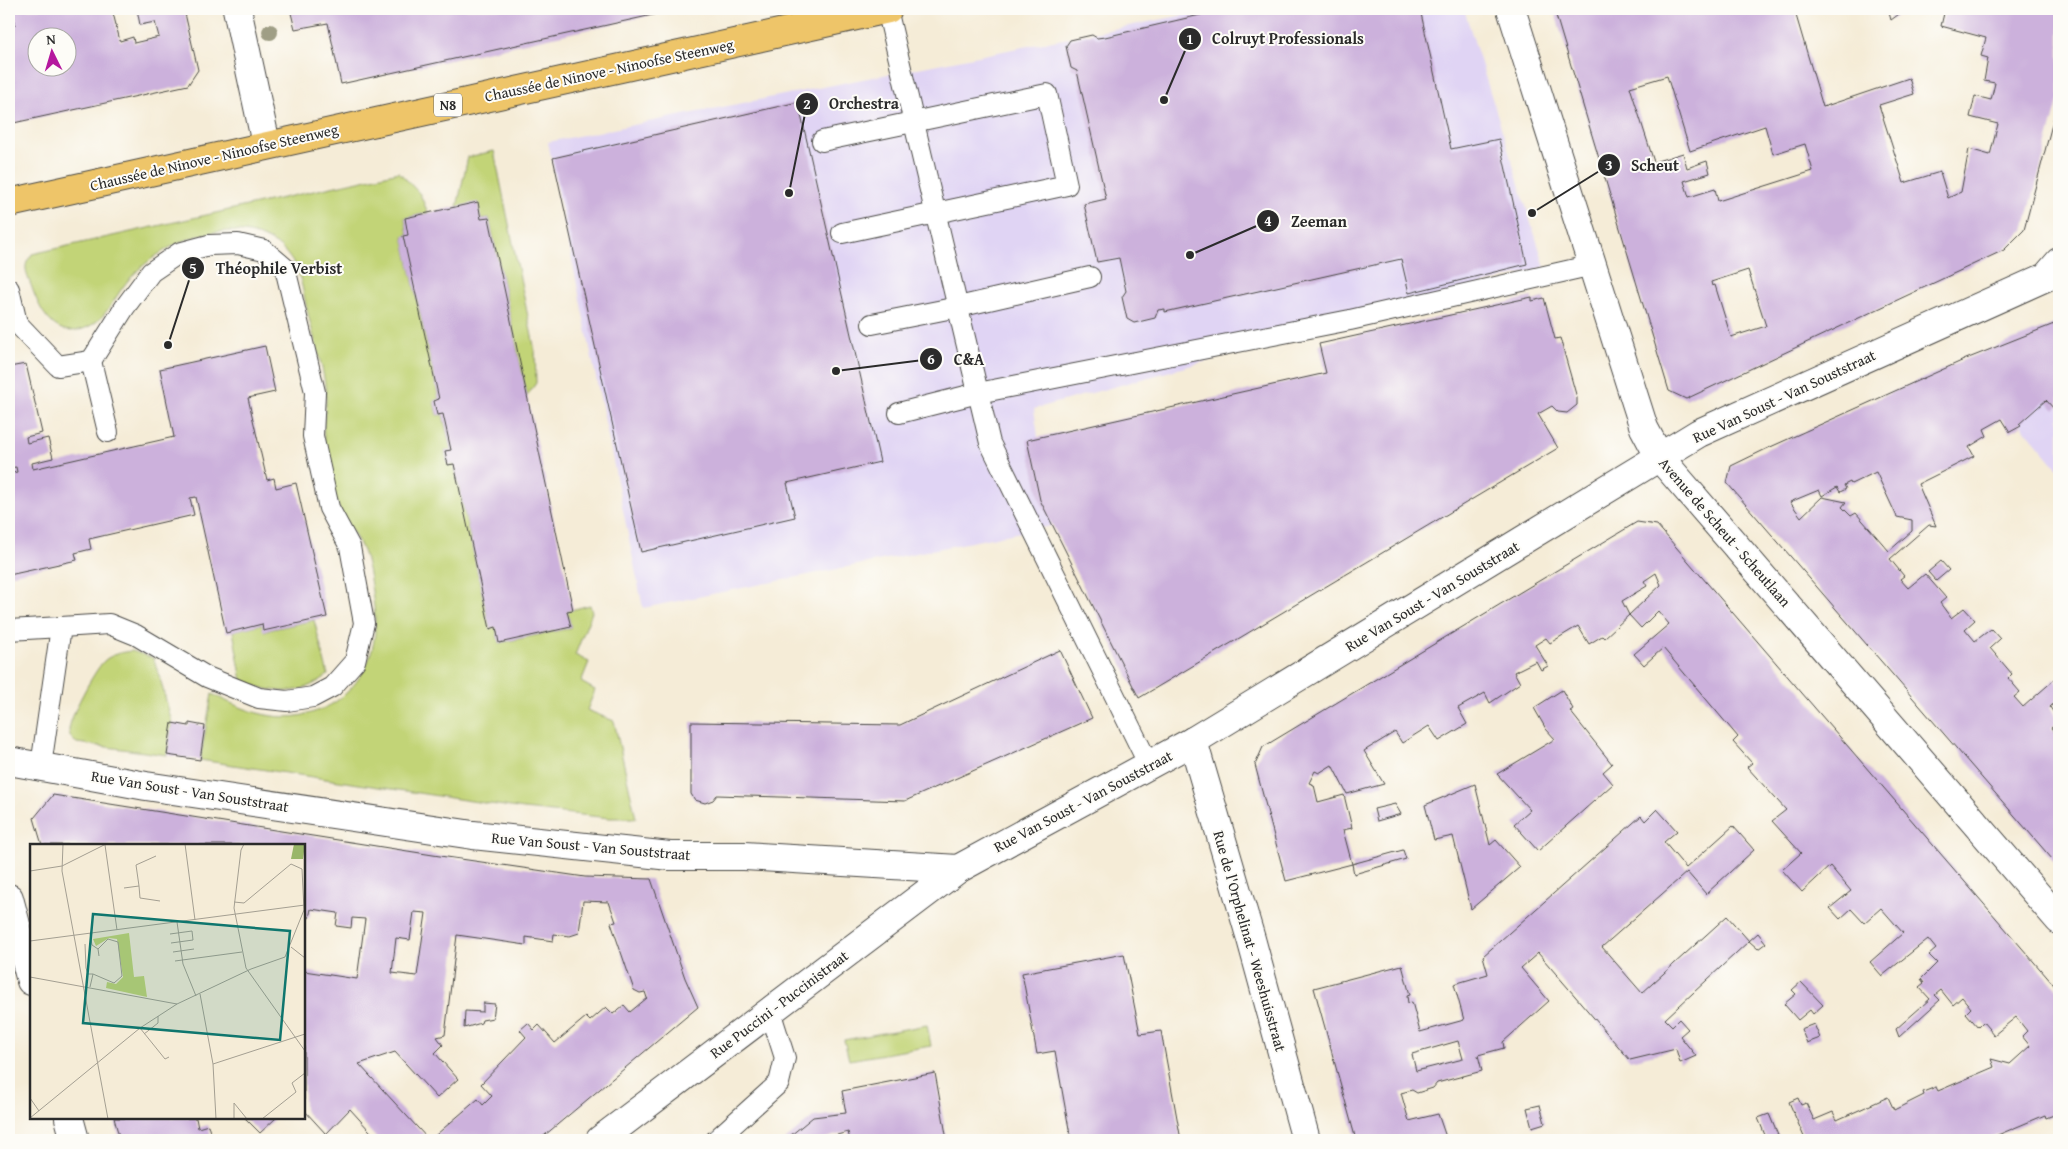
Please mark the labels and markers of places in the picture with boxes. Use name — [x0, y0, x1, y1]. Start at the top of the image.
callout: Colruyt Professionals — [1177, 23, 1374, 54]
callout: Orchestra — [794, 88, 909, 119]
callout: Scheut — [1596, 150, 1689, 181]
callout: Zeeman — [1256, 205, 1357, 236]
callout: Théophile Verbist — [181, 253, 353, 284]
callout: C&A — [918, 344, 994, 375]

